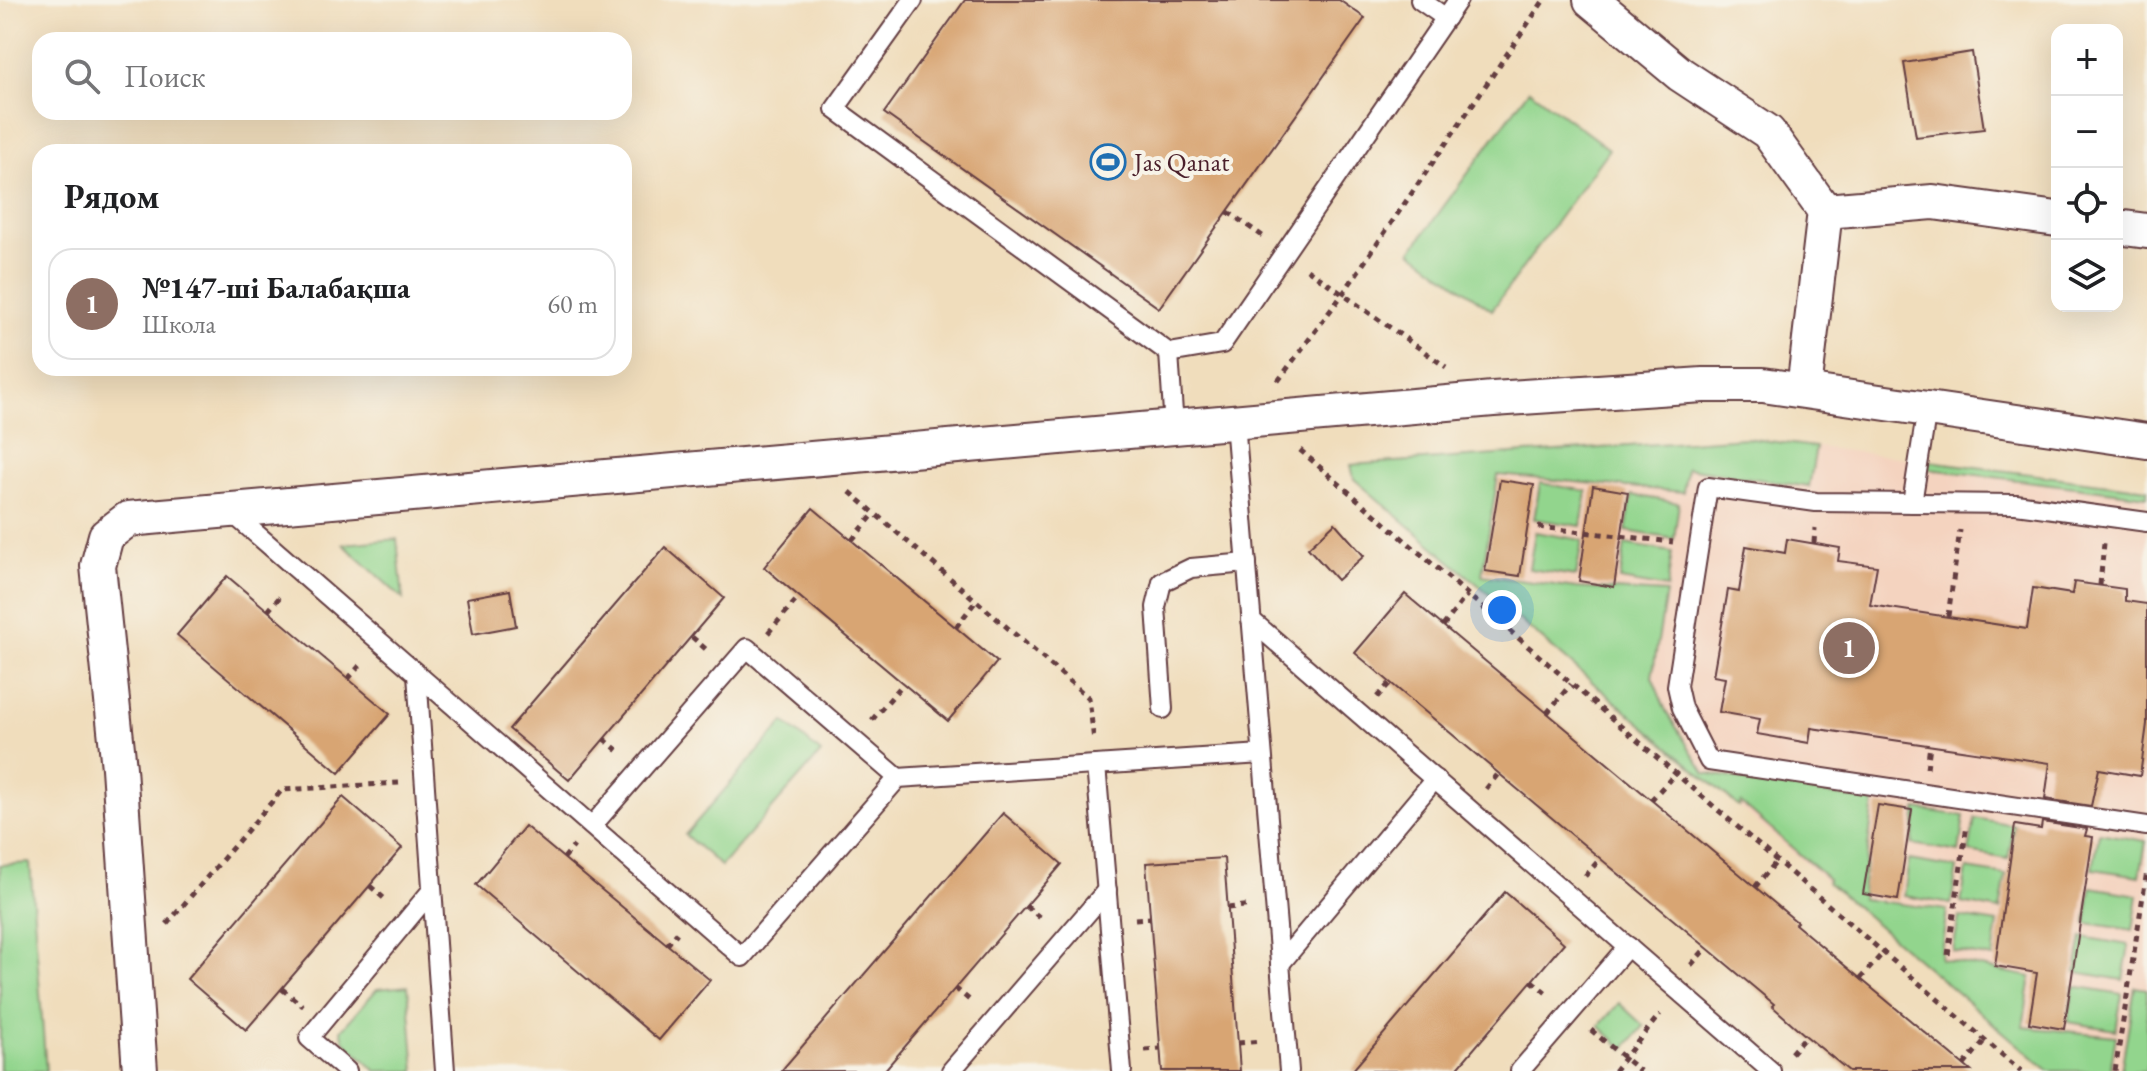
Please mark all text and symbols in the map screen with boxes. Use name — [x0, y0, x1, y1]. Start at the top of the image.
map controls — [2051, 24, 2123, 312]
button: + — [2051, 24, 2123, 96]
search box — [32, 32, 632, 120]
icon: search — [60, 54, 104, 98]
text: Поиск — [124, 57, 206, 96]
button: − — [2051, 96, 2123, 168]
sports icon: Jas Qanat — [1089, 143, 1127, 181]
place label: Jas Qanat — [1132, 145, 1229, 179]
button: locate — [2051, 168, 2123, 240]
text: Рядом — [64, 174, 159, 218]
button: layers — [2051, 240, 2123, 312]
text: №147-ші Балабақша — [142, 268, 410, 307]
text: 1 — [85, 287, 99, 321]
text: 60 m — [548, 287, 598, 321]
text: Школа — [142, 307, 216, 341]
your location — [1482, 590, 1522, 630]
pin: 1 — [1823, 618, 1875, 678]

